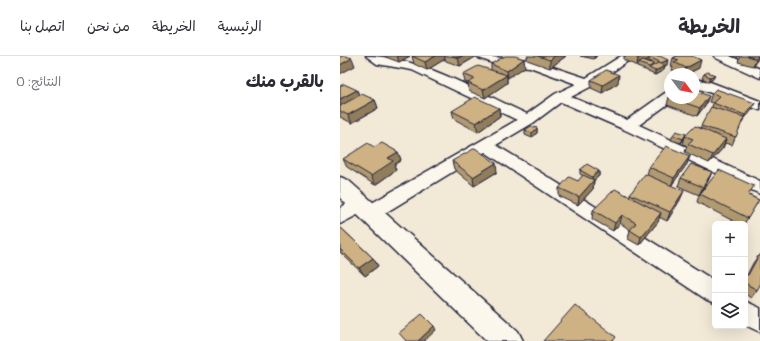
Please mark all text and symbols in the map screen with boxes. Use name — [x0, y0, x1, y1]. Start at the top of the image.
text: الخريطة — [678, 15, 740, 39]
text: اتصل بنا — [20, 18, 65, 35]
text: من نحن — [87, 18, 130, 35]
text: الخريطة — [152, 18, 196, 35]
text: الرئيسية — [218, 18, 262, 35]
north arrow — [664, 68, 700, 104]
text: بالقرب منك — [246, 71, 324, 92]
text: النتائج: 0 — [16, 74, 61, 90]
map controls — [712, 221, 748, 329]
button: + — [712, 221, 748, 257]
button: − — [712, 257, 748, 293]
button: layers — [712, 293, 748, 329]

